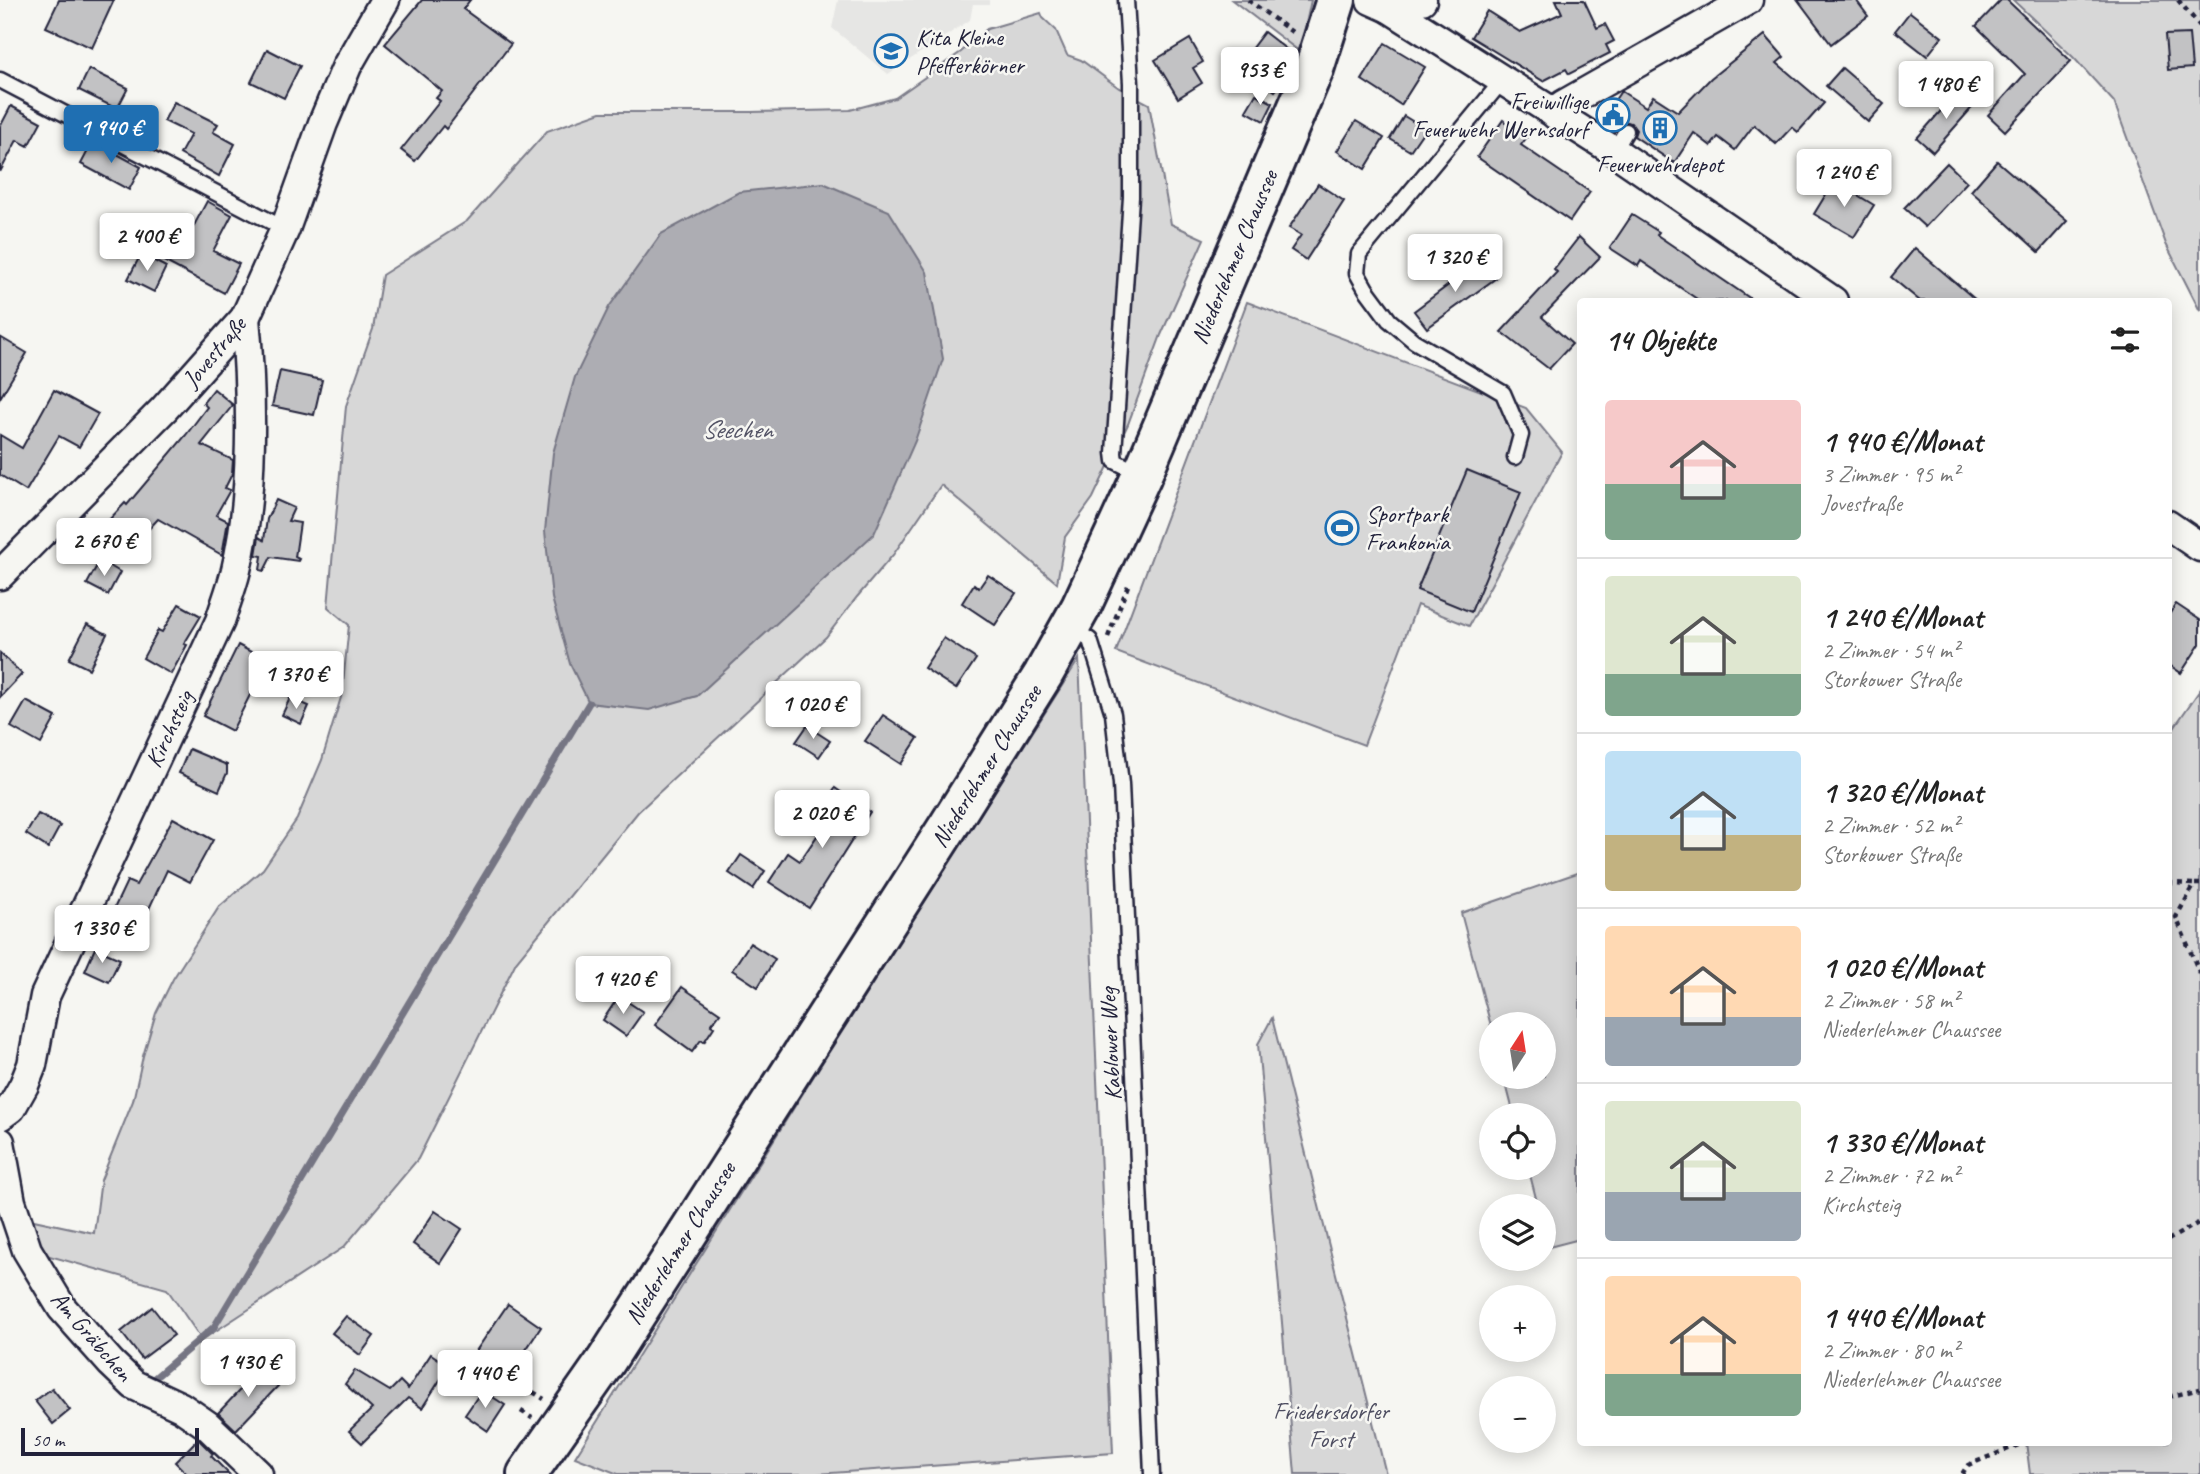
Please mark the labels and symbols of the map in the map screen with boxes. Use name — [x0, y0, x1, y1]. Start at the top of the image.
place label: Kita Kleine Pfefferkörner — [916, 22, 1026, 80]
school or university icon: Kita Kleine Pfefferkörner — [872, 32, 910, 70]
pin: 953 € — [1211, 48, 1309, 107]
pin: 1 480 € — [1881, 61, 2011, 121]
place label: Freiwillige Feuerwehr Wernsdorf — [1413, 86, 1593, 144]
public building icon: Freiwillige Feuerwehr Wernsdorf — [1594, 96, 1632, 134]
pin: 1 940 € — [46, 106, 176, 165]
building icon: Feuerwehrdepot — [1641, 109, 1679, 147]
place label: Feuerwehrdepot — [1597, 149, 1725, 179]
pin: 1 240 € — [1779, 150, 1909, 209]
street label: Niederlehmer Chaussee — [1184, 163, 1285, 349]
pin: 2 400 € — [82, 214, 212, 273]
pin: 1 320 € — [1390, 234, 1520, 294]
street label: Jovestraße — [175, 309, 254, 394]
water label: Seechen — [702, 413, 774, 446]
place label: Sportpark Frankonia — [1366, 499, 1451, 557]
sports icon: Sportpark Frankonia — [1323, 509, 1361, 547]
pin: 2 670 € — [39, 518, 169, 578]
pin: 1 370 € — [231, 652, 361, 711]
street label: Niederlehmer Chaussee — [924, 677, 1049, 853]
pin: 1 020 € — [748, 682, 878, 741]
street label: Kirchsteig — [138, 684, 200, 772]
pin: 2 020 € — [757, 790, 887, 850]
pin: 1 330 € — [37, 906, 167, 965]
pin: 1 420 € — [558, 956, 688, 1016]
street label: Kablower Weg — [1092, 984, 1128, 1101]
north arrow — [1479, 1012, 1556, 1088]
street label: Niederlehmer Chaussee — [618, 1154, 743, 1330]
street label: Am Gräbchen — [44, 1284, 140, 1388]
pin: 1 430 € — [183, 1340, 313, 1399]
pin: 1 440 € — [420, 1350, 550, 1410]
park label: Friedersdorfer Forst — [1273, 1396, 1391, 1454]
scale bar — [21, 1425, 200, 1457]

